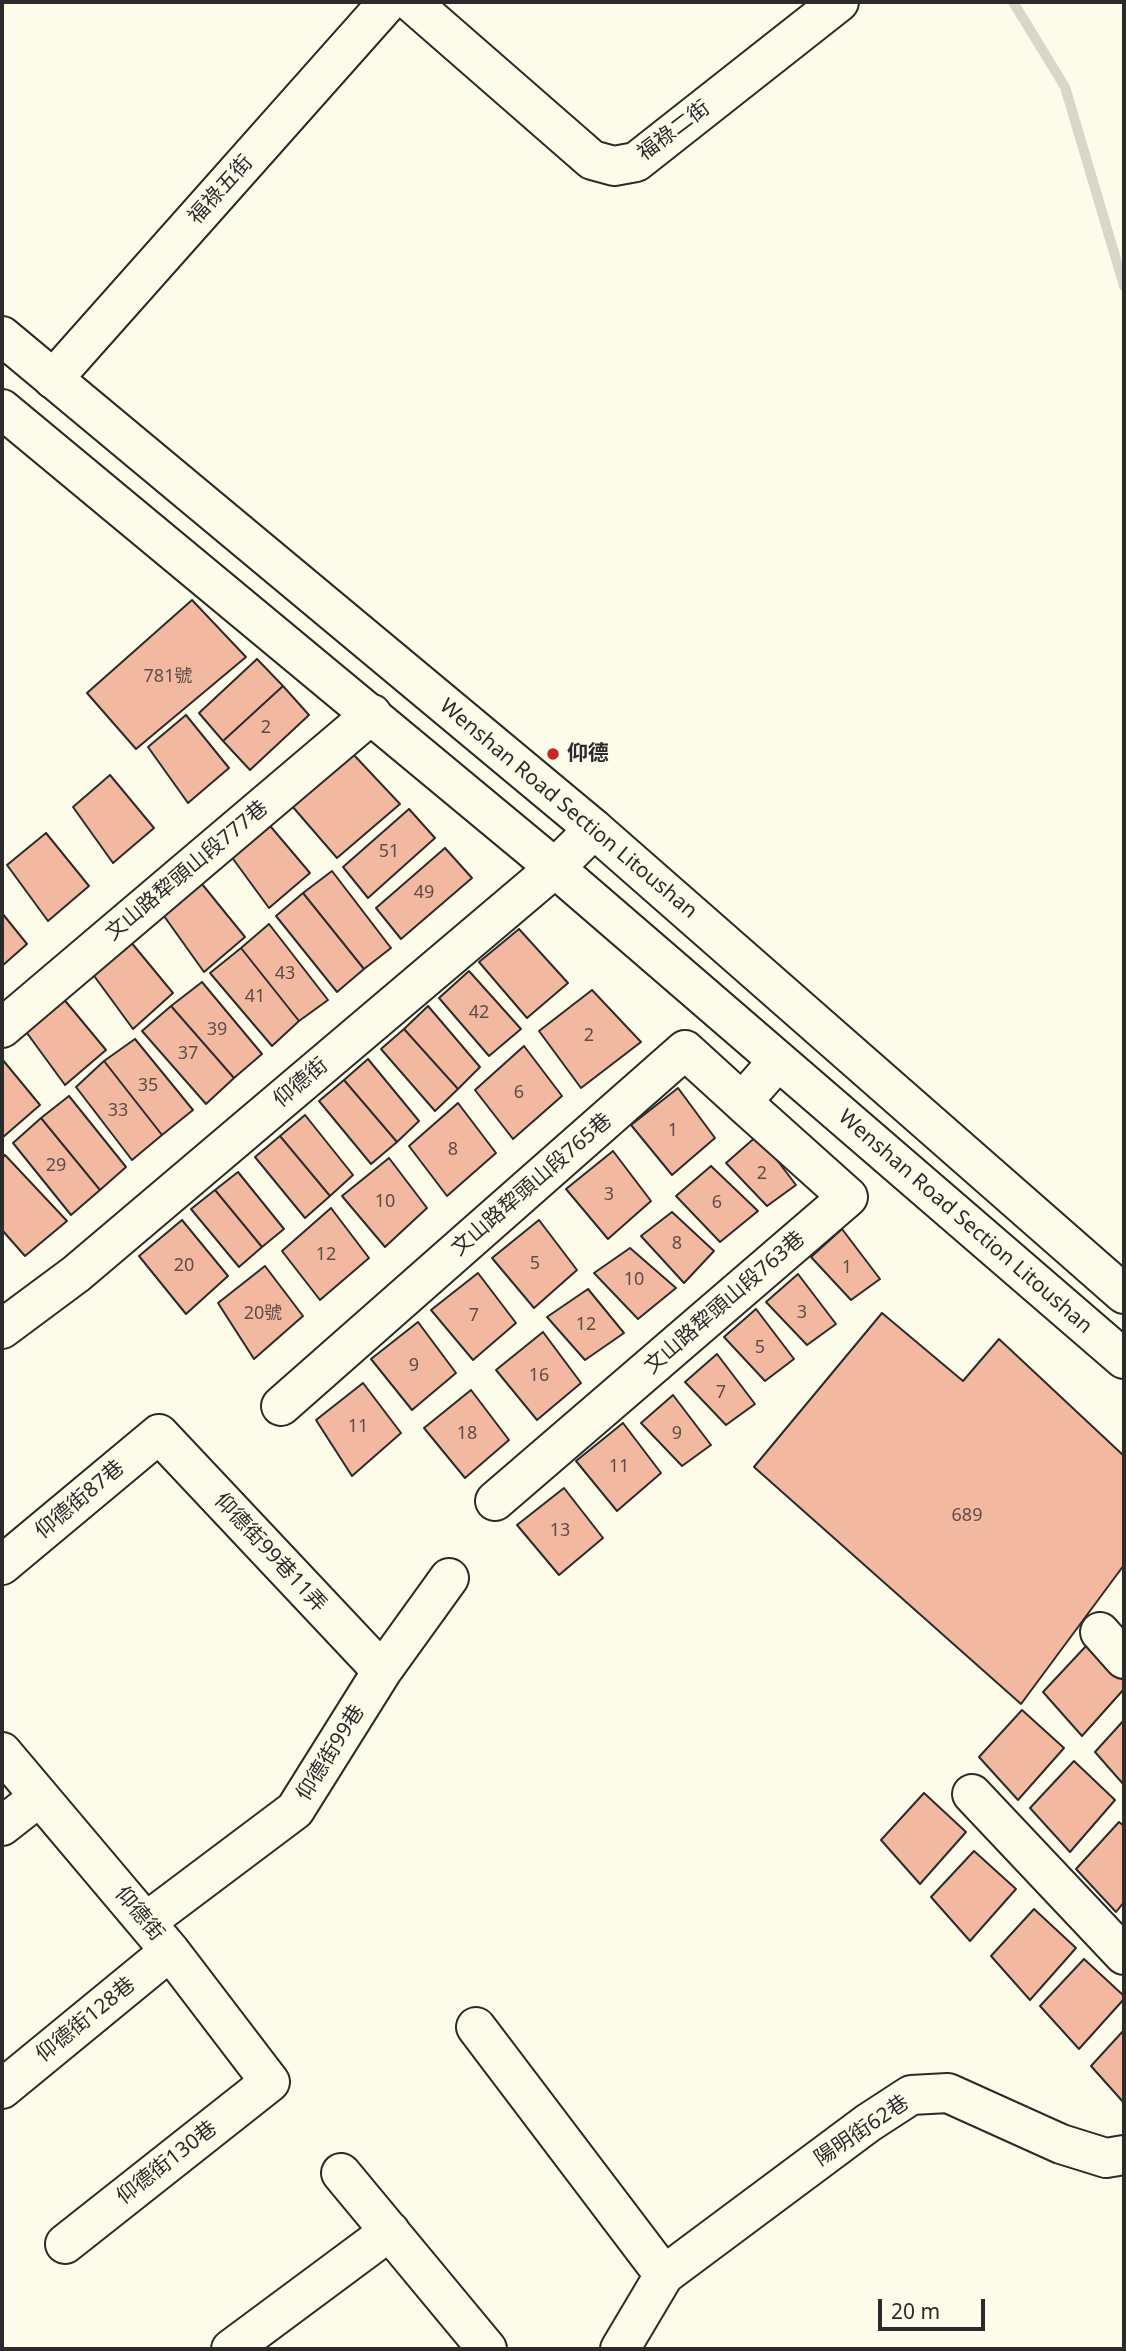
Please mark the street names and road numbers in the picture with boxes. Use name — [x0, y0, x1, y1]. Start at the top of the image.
street label: 福祿二街 — [633, 96, 715, 166]
street label: 福祿五街 — [184, 150, 258, 230]
street label: Wenshan Road Section Litoushan — [434, 694, 702, 924]
street label: 文山路犂頭山段777巷 — [101, 796, 273, 946]
street label: 仰德街 — [269, 1053, 333, 1113]
street label: Wenshan Road Section Litoushan — [833, 1105, 1097, 1339]
street label: 文山路犂頭山段765巷 — [447, 1109, 617, 1261]
street label: 文山路犂頭山段763巷 — [640, 1227, 810, 1379]
street label: 仰德街87巷 — [31, 1456, 129, 1544]
street label: 仰德街99巷11弄 — [209, 1488, 331, 1618]
street label: 仰德街99巷 — [292, 1701, 370, 1805]
street label: 仰德街 — [109, 1882, 169, 1946]
street label: 仰德街128巷 — [31, 1972, 141, 2068]
street label: 陽明街62巷 — [810, 2090, 914, 2172]
street label: 仰德街130巷 — [112, 2116, 222, 2210]

